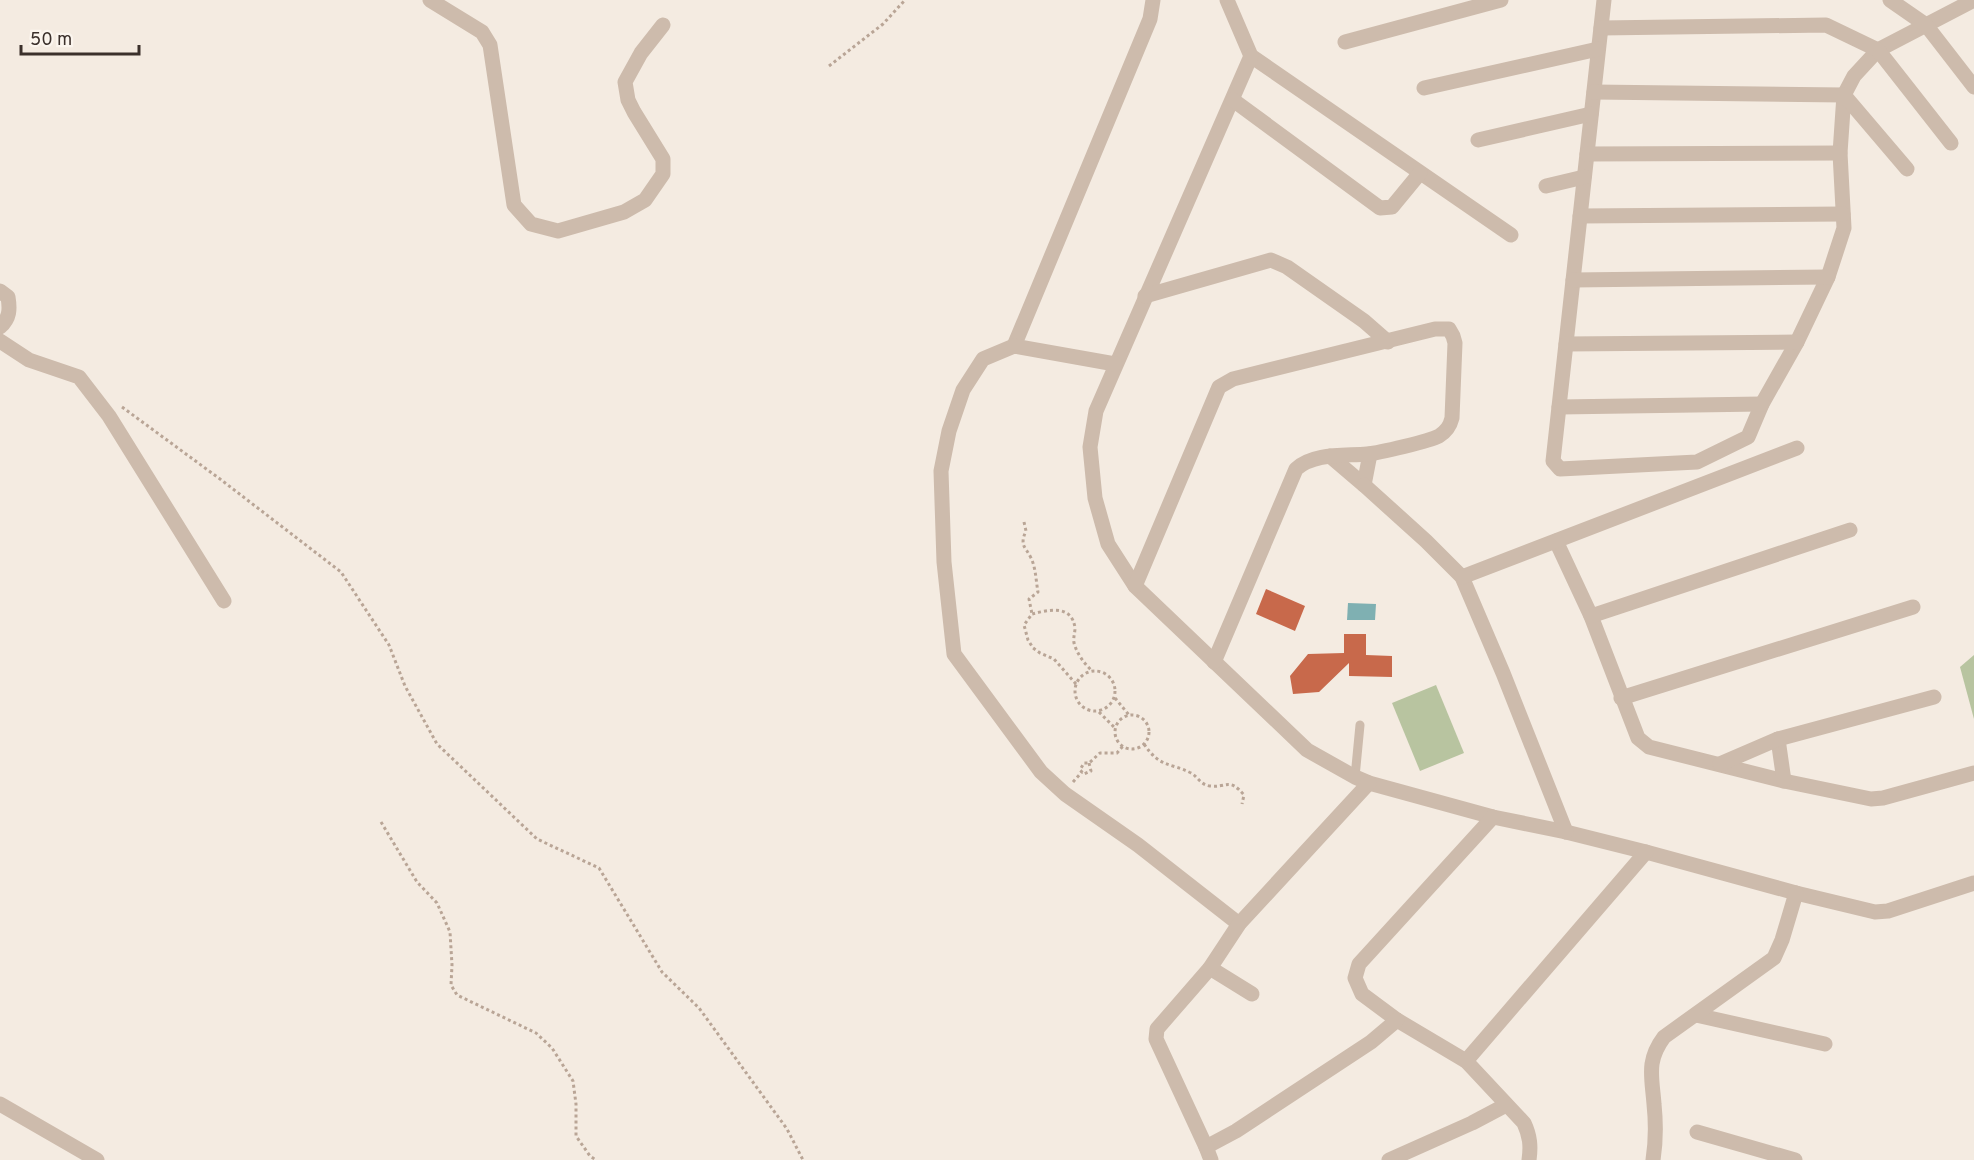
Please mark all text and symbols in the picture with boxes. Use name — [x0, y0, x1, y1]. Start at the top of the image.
scale bar — [21, 18, 140, 56]
text: 50 m — [30, 29, 72, 52]

